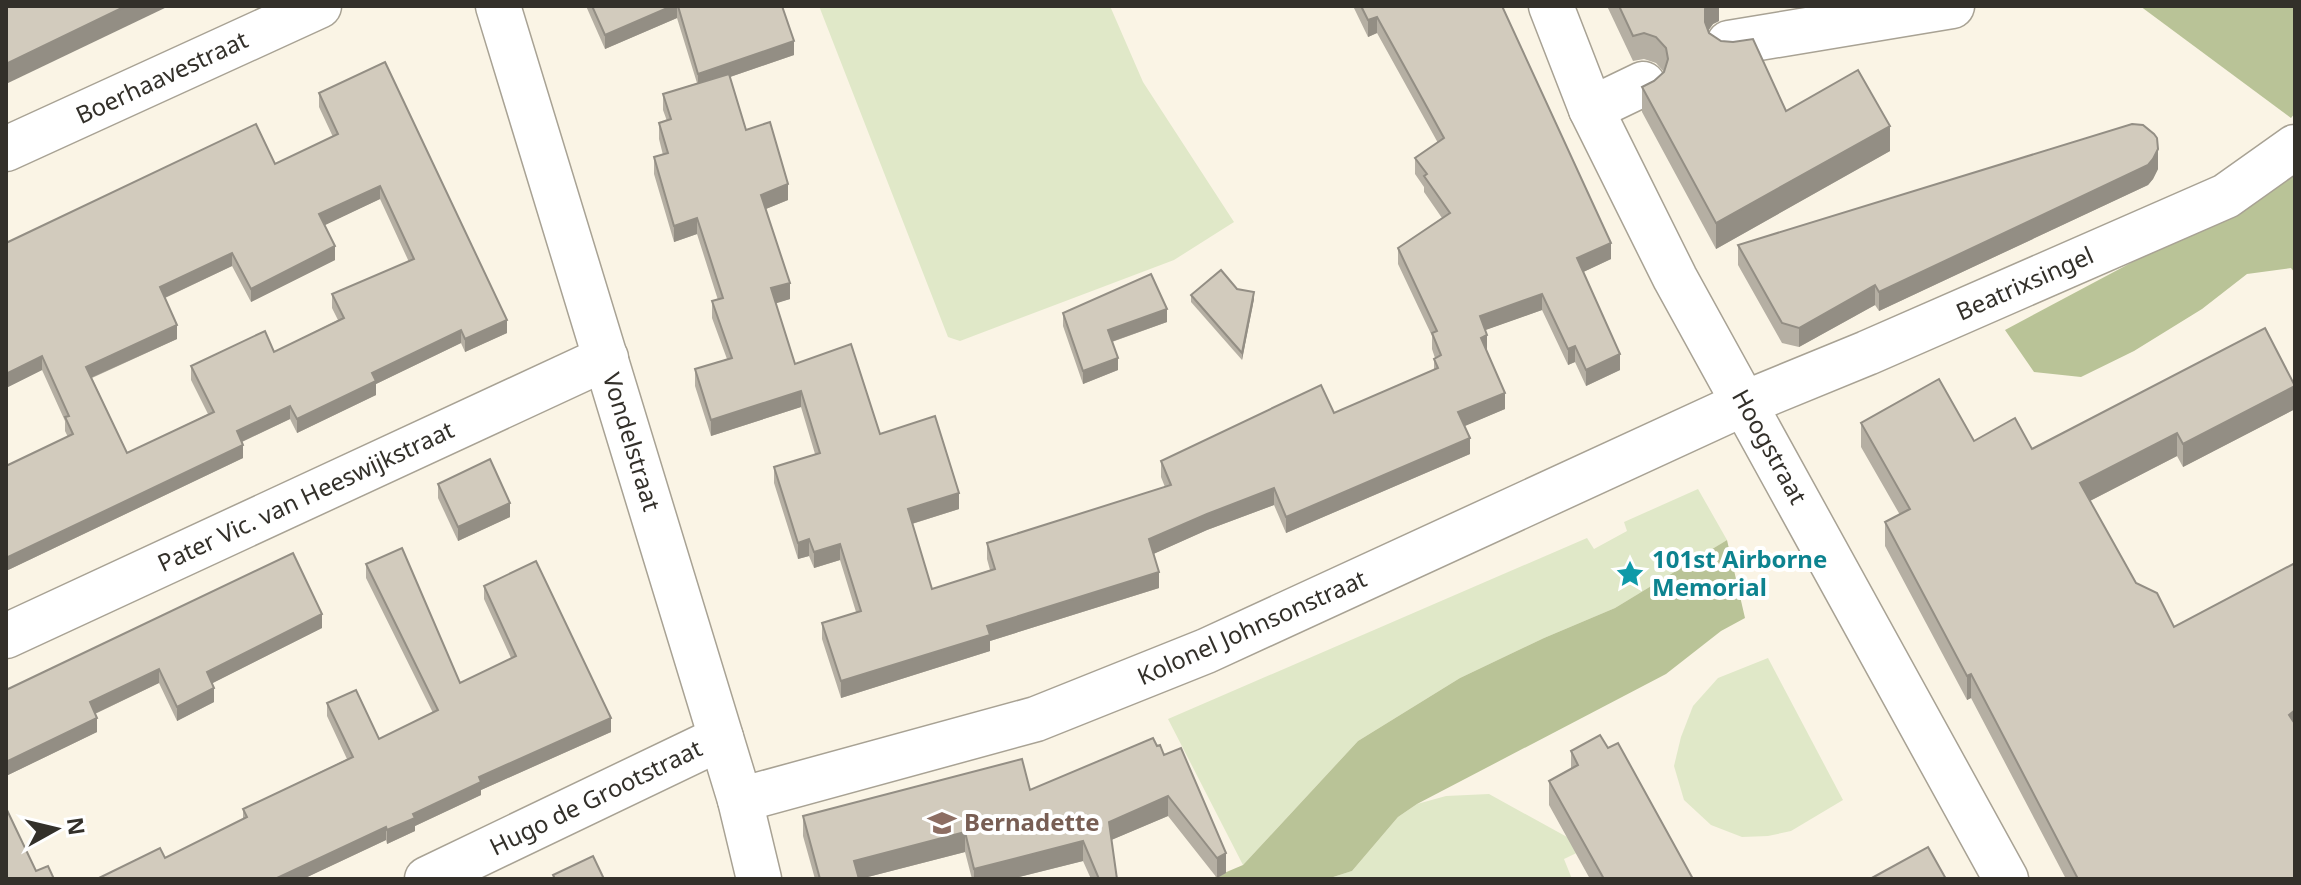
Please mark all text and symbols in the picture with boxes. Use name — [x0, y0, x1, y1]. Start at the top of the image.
street label: Boerhaavestraat — [70, 22, 253, 131]
street label: Beatrixsingel — [1950, 238, 2098, 328]
street label: Vondelstraat — [596, 368, 669, 515]
street label: Hoogstraat — [1725, 383, 1816, 510]
street label: Pater Vic. van Heeswijkstraat — [152, 412, 459, 579]
place label: 101st Airborne Memorial — [1652, 542, 1827, 603]
place icon: 101st Airborne Memorial — [1615, 559, 1645, 589]
street label: Kolonel Johnsonstraat — [1132, 561, 1372, 692]
street label: Hugo de Grootstraat — [484, 731, 707, 862]
north arrow — [16, 789, 96, 869]
place label: Bernadette — [964, 805, 1100, 838]
school or university icon: Bernadette — [927, 808, 957, 838]
text: N — [61, 815, 93, 837]

